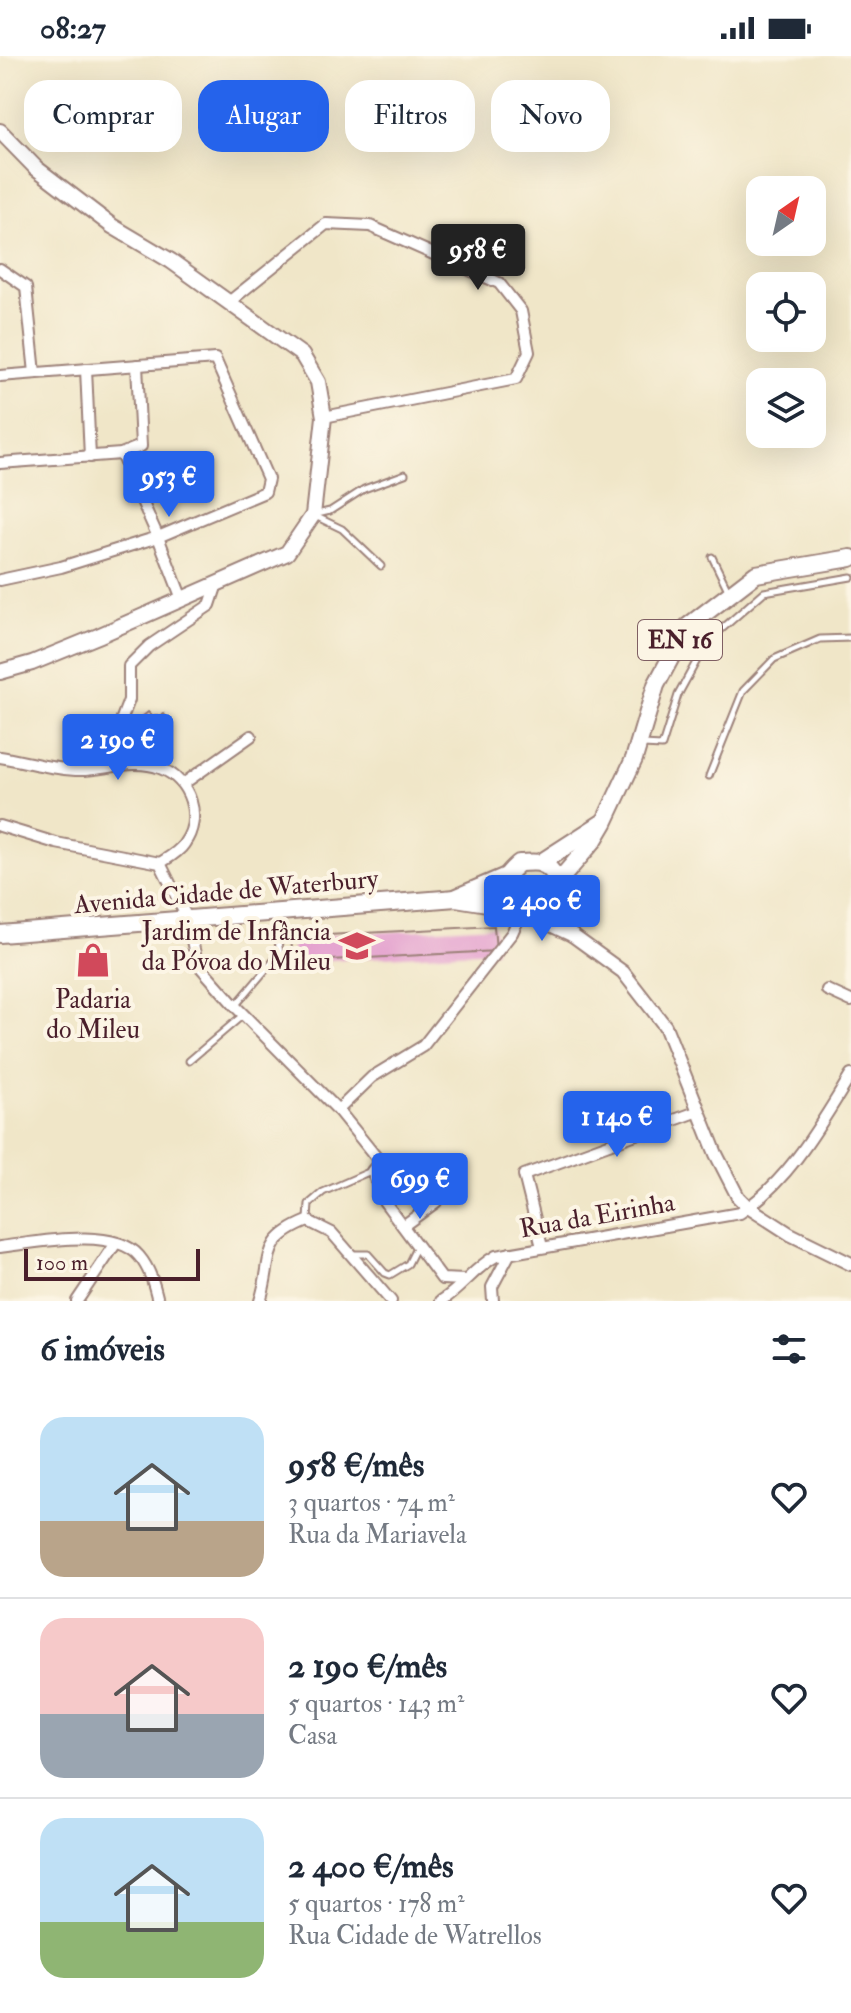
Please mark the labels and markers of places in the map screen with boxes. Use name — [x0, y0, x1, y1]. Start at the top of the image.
pin: 958 € — [422, 224, 534, 292]
pin: 953 € — [113, 451, 225, 519]
pin: 2 190 € — [44, 714, 192, 782]
pin: 2 400 € — [468, 875, 616, 943]
place label: Jardim de Infância da Póvoa do Mileu — [141, 916, 331, 978]
school or university icon: Jardim de Infância da Póvoa do Mileu — [338, 927, 376, 965]
shop icon: Padaria do Mileu — [74, 941, 112, 979]
place label: Padaria do Mileu — [46, 984, 140, 1046]
pin: 1 140 € — [543, 1091, 691, 1159]
pin: 699 € — [364, 1153, 476, 1221]

